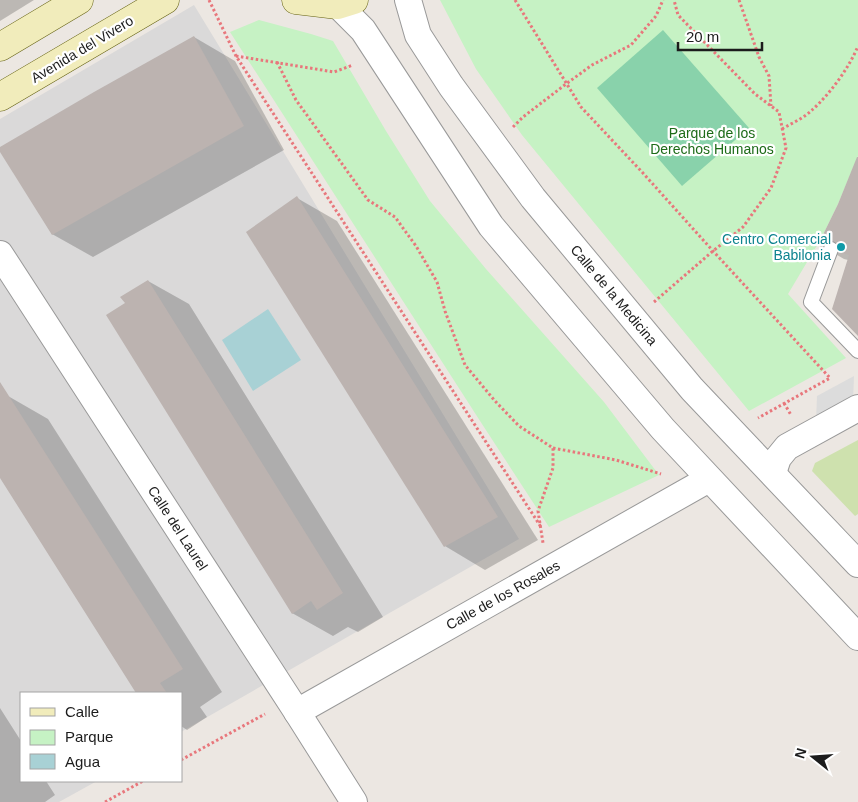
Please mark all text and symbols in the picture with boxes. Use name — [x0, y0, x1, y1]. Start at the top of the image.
street label: Avenida del Vivero — [28, 12, 136, 86]
scale bar — [678, 20, 762, 52]
text: 20 m — [686, 28, 719, 45]
park label: Parque de los Derechos Humanos — [650, 125, 774, 157]
place label: Centro Comercial Babilonia — [722, 231, 831, 263]
marker: Centro Comercial Babilonia — [835, 241, 847, 253]
street label: Calle de la Medicina — [567, 242, 661, 349]
street label: Calle del Laurel — [145, 483, 211, 573]
street label: Calle de los Rosales — [443, 557, 563, 633]
legend — [20, 692, 182, 782]
text: Calle — [65, 703, 99, 720]
text: Parque — [65, 728, 113, 745]
north arrow — [788, 732, 838, 782]
text: N — [791, 746, 810, 760]
text: Agua — [65, 753, 101, 770]

